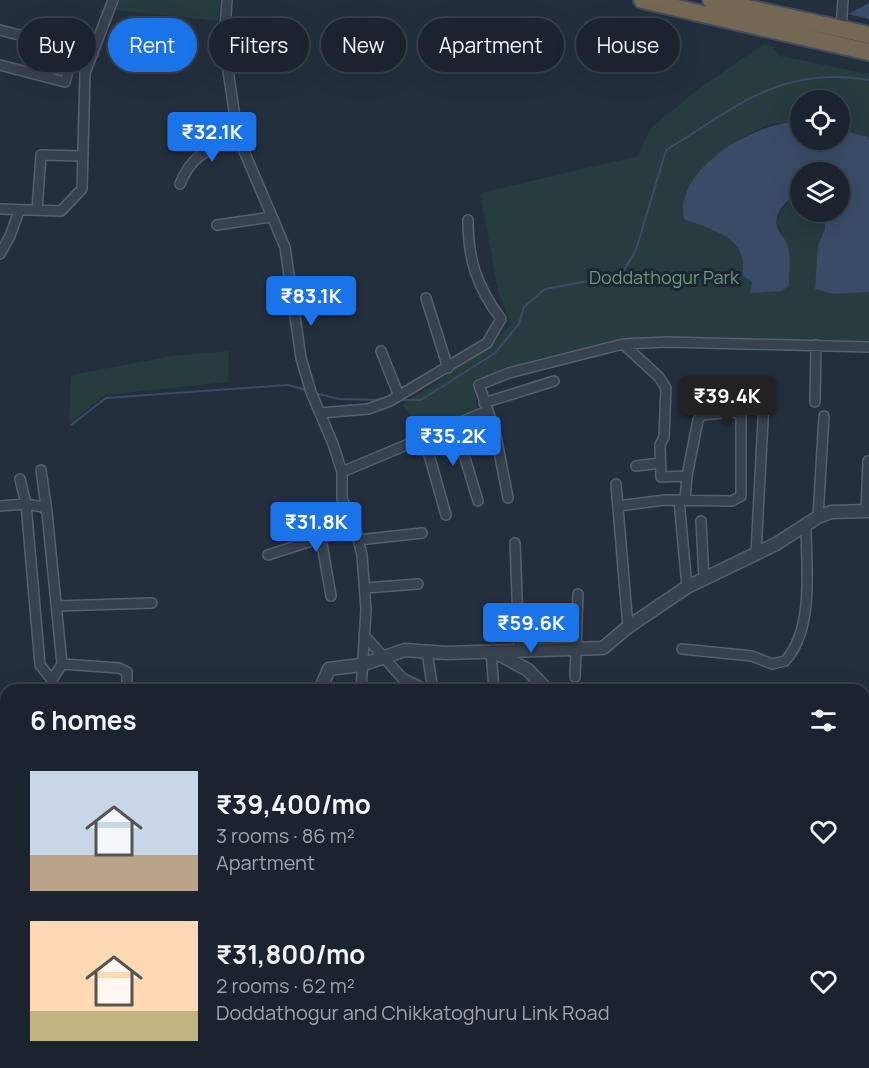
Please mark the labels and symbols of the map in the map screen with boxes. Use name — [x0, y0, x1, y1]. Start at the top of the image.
pin: ₹32.1K — [163, 112, 261, 163]
park label: Doddathogur Park — [589, 265, 740, 289]
pin: ₹83.1K — [262, 276, 360, 327]
pin: ₹39.4K — [678, 376, 776, 427]
pin: ₹35.2K — [404, 416, 502, 467]
pin: ₹31.8K — [267, 502, 365, 553]
pin: ₹59.6K — [482, 603, 580, 654]

